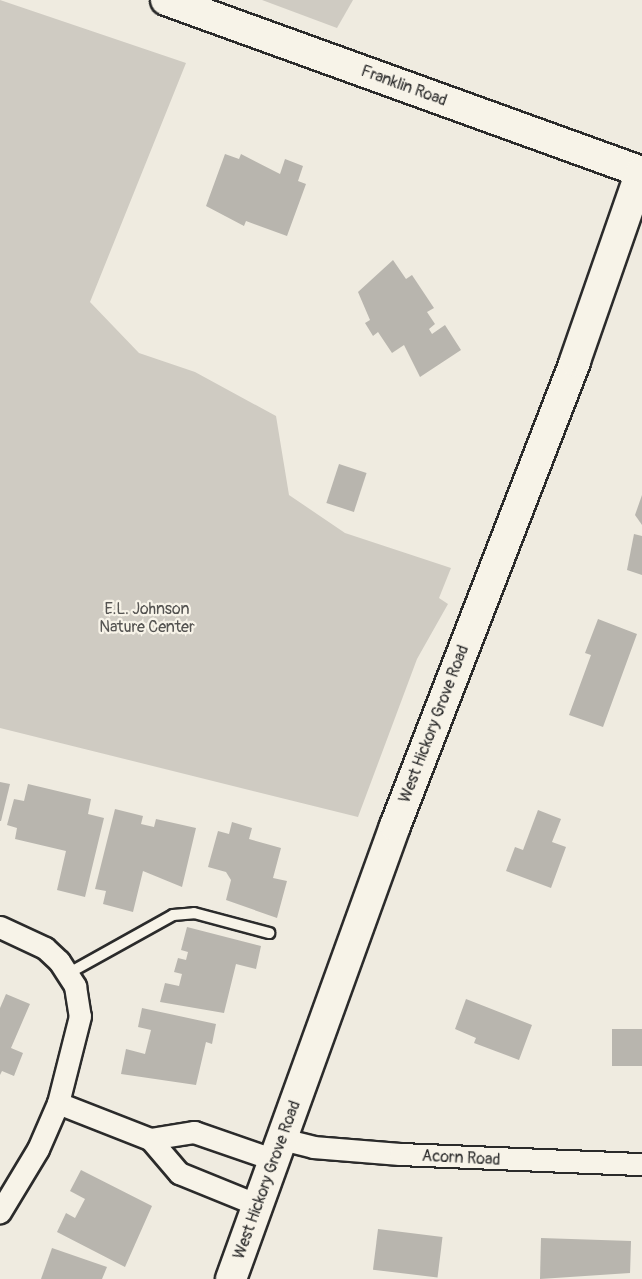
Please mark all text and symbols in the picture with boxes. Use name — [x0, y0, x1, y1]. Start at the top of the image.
street label: Franklin Road — [358, 62, 450, 110]
park label: E.L. Johnson Nature Center — [99, 599, 195, 637]
street label: West Hickory Grove Road — [395, 642, 473, 806]
street label: West Hickory Grove Road — [229, 1098, 305, 1262]
street label: Acorn Road — [421, 1146, 501, 1170]

